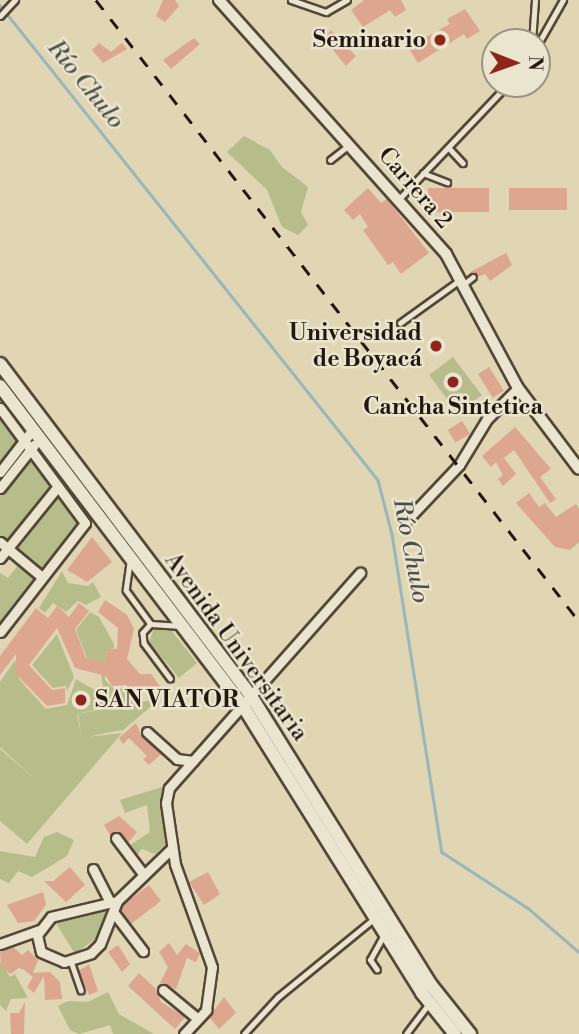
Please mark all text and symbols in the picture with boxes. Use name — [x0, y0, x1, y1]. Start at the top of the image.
place label: Seminario — [313, 26, 426, 54]
north arrow — [481, 28, 551, 98]
marker: Seminario — [432, 32, 448, 48]
water label: Río Chulo — [40, 35, 130, 135]
text: N — [523, 56, 547, 71]
street label: Carrera 2 — [372, 142, 458, 234]
place label: Universidad de Boyacá — [289, 319, 422, 373]
marker: Universidad de Boyacá — [428, 338, 444, 354]
marker: Cancha Sintetica — [445, 374, 461, 390]
place label: Cancha Sintetica — [363, 393, 543, 421]
water label: Río Chulo — [386, 496, 434, 606]
street label: Avenida Universitaria — [159, 548, 313, 746]
place label: SAN VIATOR — [95, 686, 239, 714]
marker: SAN VIATOR — [73, 692, 89, 708]

